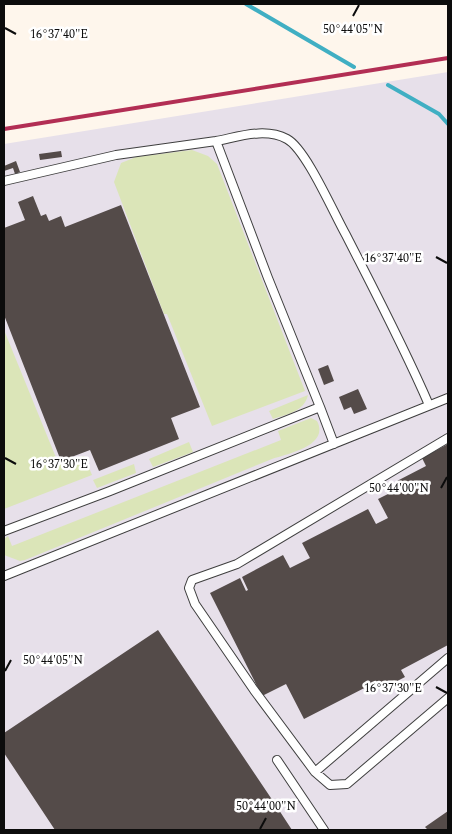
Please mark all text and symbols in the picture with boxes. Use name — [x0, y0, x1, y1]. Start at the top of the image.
text: 50°44'05"N — [323, 20, 383, 39]
text: 16°37'40"E — [30, 25, 88, 44]
text: 16°37'40"E — [364, 249, 422, 268]
text: 16°37'30"E — [30, 455, 88, 474]
text: 50°44'00"N — [369, 479, 429, 498]
text: 50°44'05"N — [23, 651, 83, 670]
text: 16°37'30"E — [364, 679, 422, 698]
text: 50°44'00"N — [236, 797, 296, 816]

